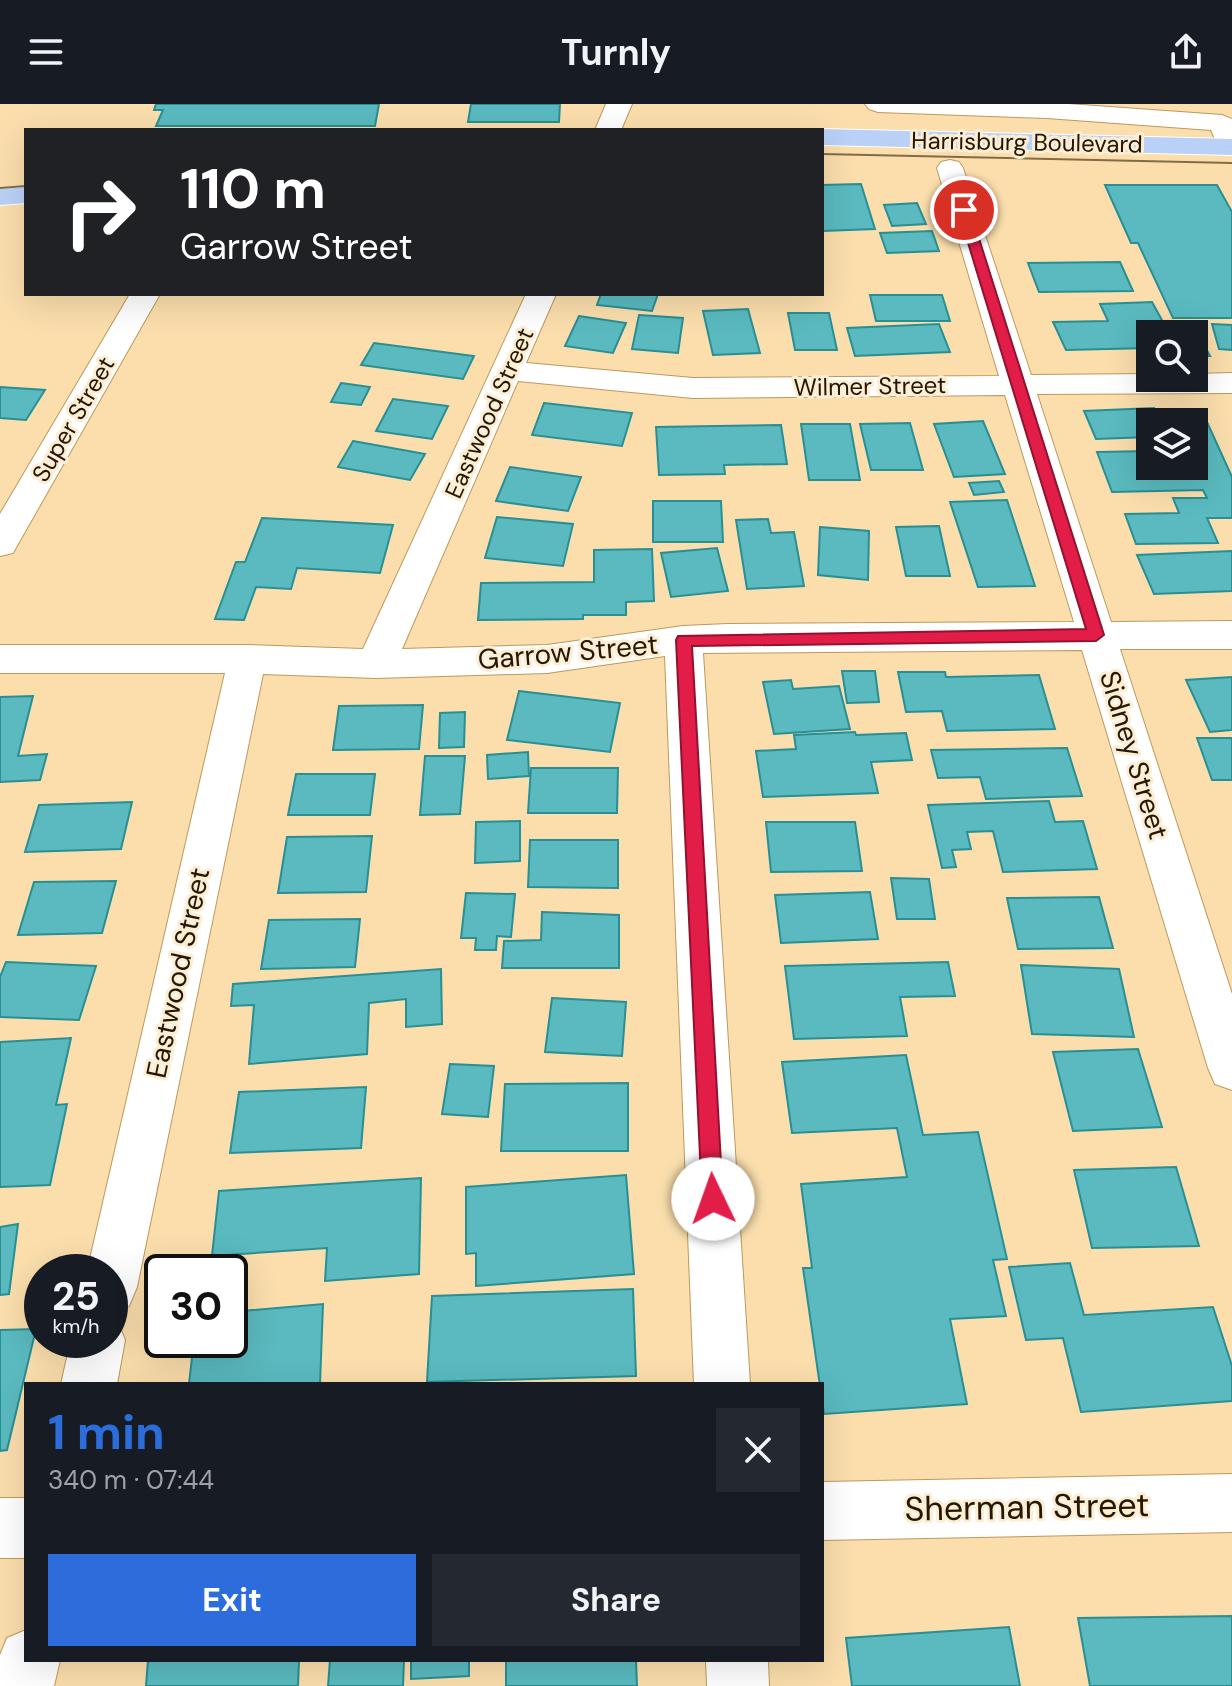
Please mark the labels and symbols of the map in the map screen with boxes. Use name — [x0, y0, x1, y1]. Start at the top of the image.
street label: Harrisburg Boulevard — [911, 124, 1143, 160]
pin — [930, 176, 998, 244]
street label: Eastwood Street — [438, 323, 540, 503]
street label: Super Street — [25, 351, 121, 487]
street label: Wilmer Street — [793, 369, 947, 403]
street label: Garrow Street — [476, 626, 660, 678]
street label: Sidney Street — [1091, 666, 1177, 844]
street label: Eastwood Street — [138, 865, 218, 1081]
position arrow — [671, 1157, 755, 1241]
speed limit sign: 30 — [144, 1254, 248, 1358]
street label: Sherman Street — [904, 1482, 1150, 1532]

